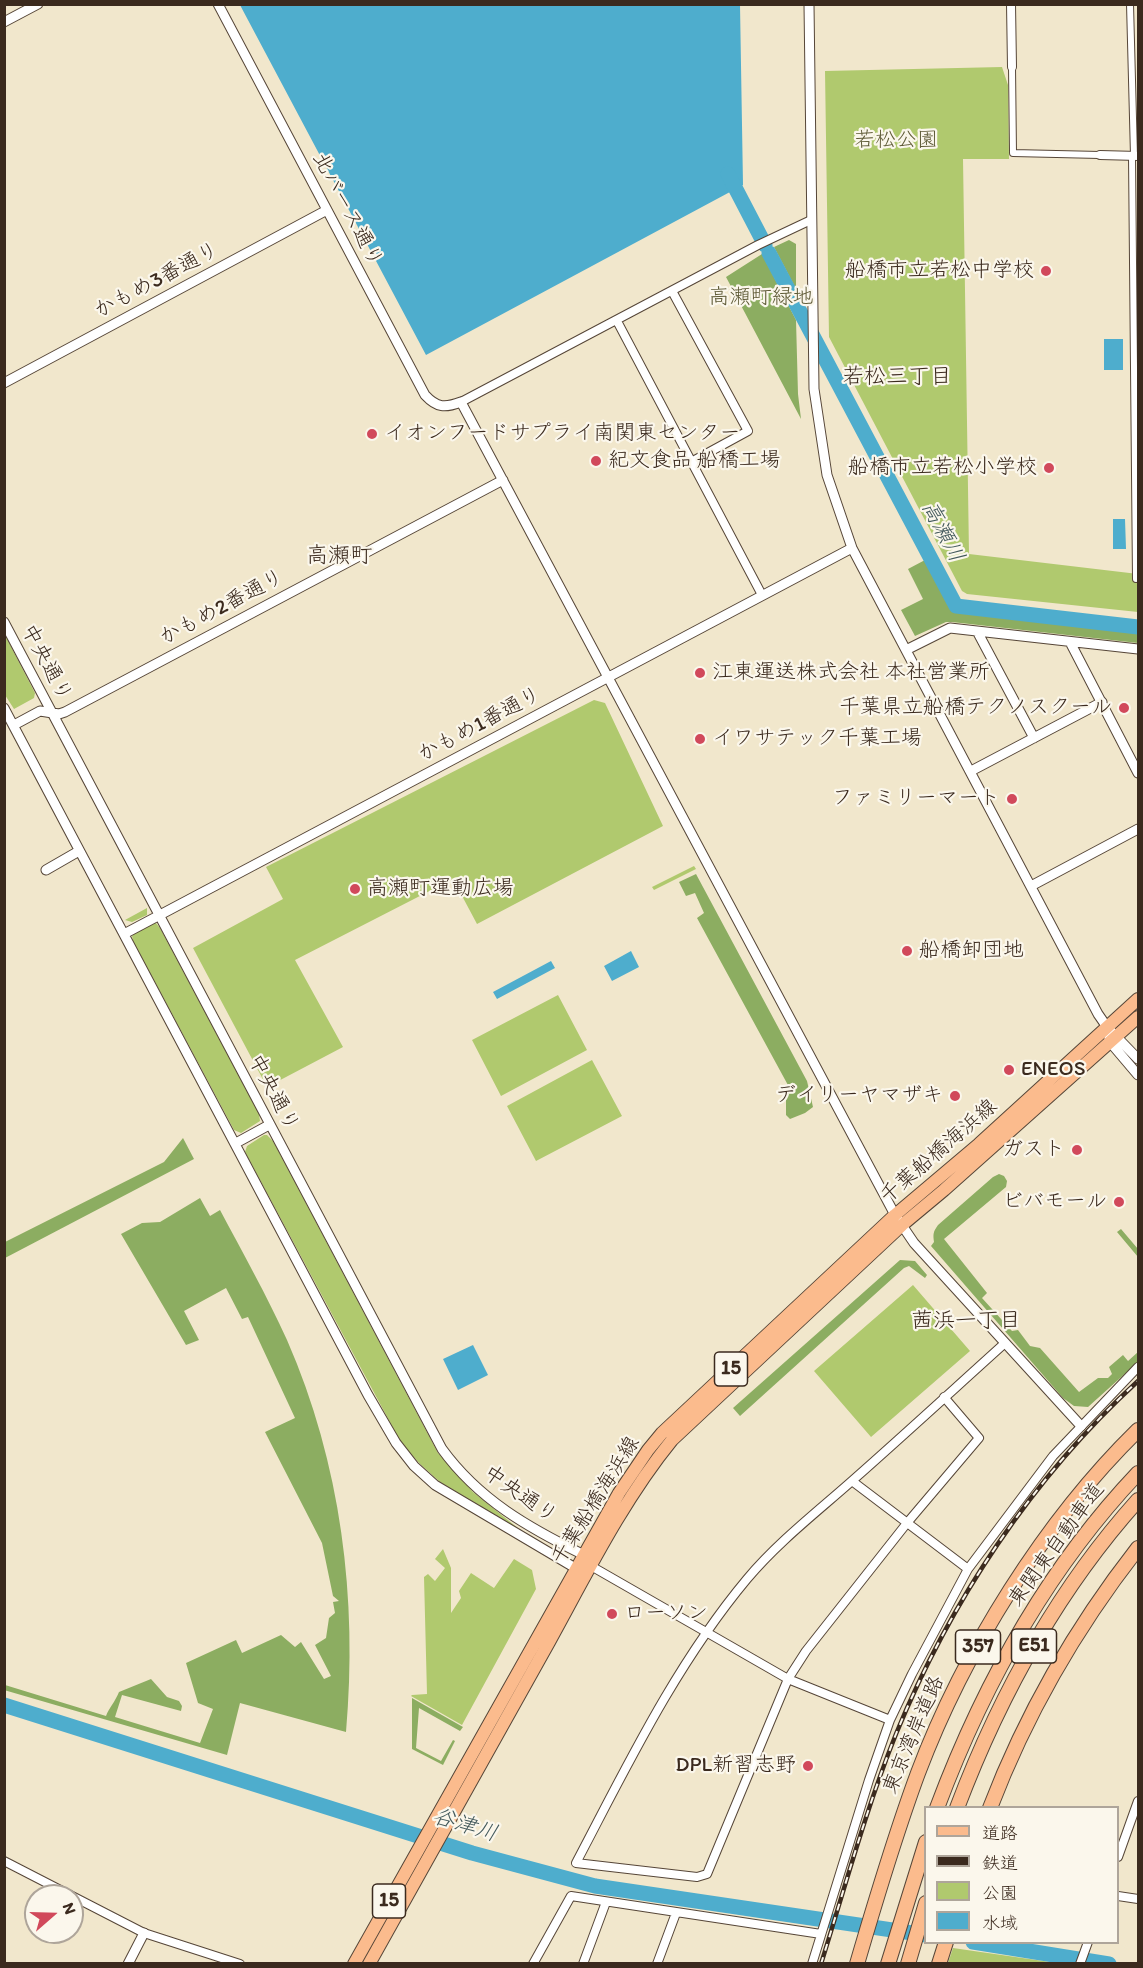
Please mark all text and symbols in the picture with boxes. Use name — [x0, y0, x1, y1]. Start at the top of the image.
park label: 若松公園 — [854, 128, 938, 154]
street label: 北バース通り — [306, 148, 388, 272]
street label: かもめ3番通り — [90, 238, 224, 324]
place label: 船橋市立若松中学校 — [845, 258, 1034, 284]
marker: 船橋市立若松中学校 — [1039, 264, 1053, 278]
park label: 高瀬町緑地 — [709, 285, 813, 311]
district label: 若松三丁目 — [842, 364, 952, 390]
place label: イオンフードサプライ南関東センター — [384, 421, 741, 447]
marker: イオンフードサプライ南関東センター — [365, 427, 379, 441]
place label: 紀文食品 船橋工場 — [608, 448, 781, 474]
marker: 紀文食品 船橋工場 — [589, 454, 603, 468]
place label: 船橋市立若松小学校 — [848, 455, 1037, 481]
marker: 船橋市立若松小学校 — [1042, 461, 1056, 475]
water label: 高瀬川 — [915, 497, 969, 567]
district label: 高瀬町 — [306, 543, 372, 569]
street label: かもめ2番通り — [156, 565, 288, 651]
street label: 中央通り — [15, 620, 77, 706]
place label: 江東運送株式会社 本社営業所 — [712, 660, 990, 686]
marker: 江東運送株式会社 本社営業所 — [693, 666, 707, 680]
street label: かもめ1番通り — [414, 682, 546, 768]
place label: 千葉県立船橋テクノスクール — [839, 695, 1112, 721]
marker: 千葉県立船橋テクノスクール — [1117, 701, 1131, 715]
place label: イワサテック千葉工場 — [712, 726, 922, 752]
marker: イワサテック千葉工場 — [693, 732, 707, 746]
place label: ファミリーマート — [832, 786, 1000, 812]
marker: ファミリーマート — [1005, 792, 1019, 806]
place label: 高瀬町運動広場 — [367, 876, 514, 902]
marker: 高瀬町運動広場 — [348, 882, 362, 896]
place label: 船橋卸団地 — [919, 938, 1024, 964]
marker: 船橋卸団地 — [900, 944, 914, 958]
street label: 中央通り — [242, 1050, 304, 1136]
place label: ENEOS — [1021, 1057, 1085, 1083]
marker: ENEOS — [1002, 1063, 1016, 1077]
place label: デイリーヤマザキ — [775, 1083, 943, 1109]
marker: デイリーヤマザキ — [948, 1089, 962, 1103]
street label: 千葉船橋海浜線 — [875, 1094, 1003, 1210]
place label: ガスト — [1002, 1137, 1065, 1163]
marker: ガスト — [1070, 1143, 1084, 1157]
place label: ビバモール — [1002, 1189, 1107, 1215]
marker: ビバモール — [1112, 1195, 1126, 1209]
district label: 茜浜一丁目 — [911, 1308, 1021, 1334]
road number: 15 — [714, 1352, 748, 1386]
street label: 千葉船橋海浜線 — [546, 1432, 646, 1570]
street label: 中央通り — [478, 1461, 562, 1529]
street label: 東関東自動車道 — [1004, 1478, 1110, 1612]
place label: ローソン — [624, 1601, 708, 1627]
marker: ローソン — [605, 1607, 619, 1621]
road number: E51 — [1012, 1629, 1056, 1663]
road number: 357 — [956, 1630, 1000, 1664]
street label: 東京湾岸道路 — [878, 1672, 950, 1798]
place label: DPL新習志野 — [676, 1753, 796, 1779]
marker: DPL新習志野 — [801, 1759, 815, 1773]
water label: 谷津川 — [430, 1804, 500, 1848]
legend — [924, 1806, 1119, 1944]
text: 道路 — [982, 1822, 1018, 1844]
text: 鉄道 — [982, 1852, 1018, 1874]
text: 公園 — [982, 1882, 1018, 1904]
north arrow — [24, 1884, 84, 1944]
road number: 15 — [372, 1884, 406, 1918]
text: N — [59, 1900, 80, 1917]
text: 水域 — [982, 1912, 1018, 1934]

